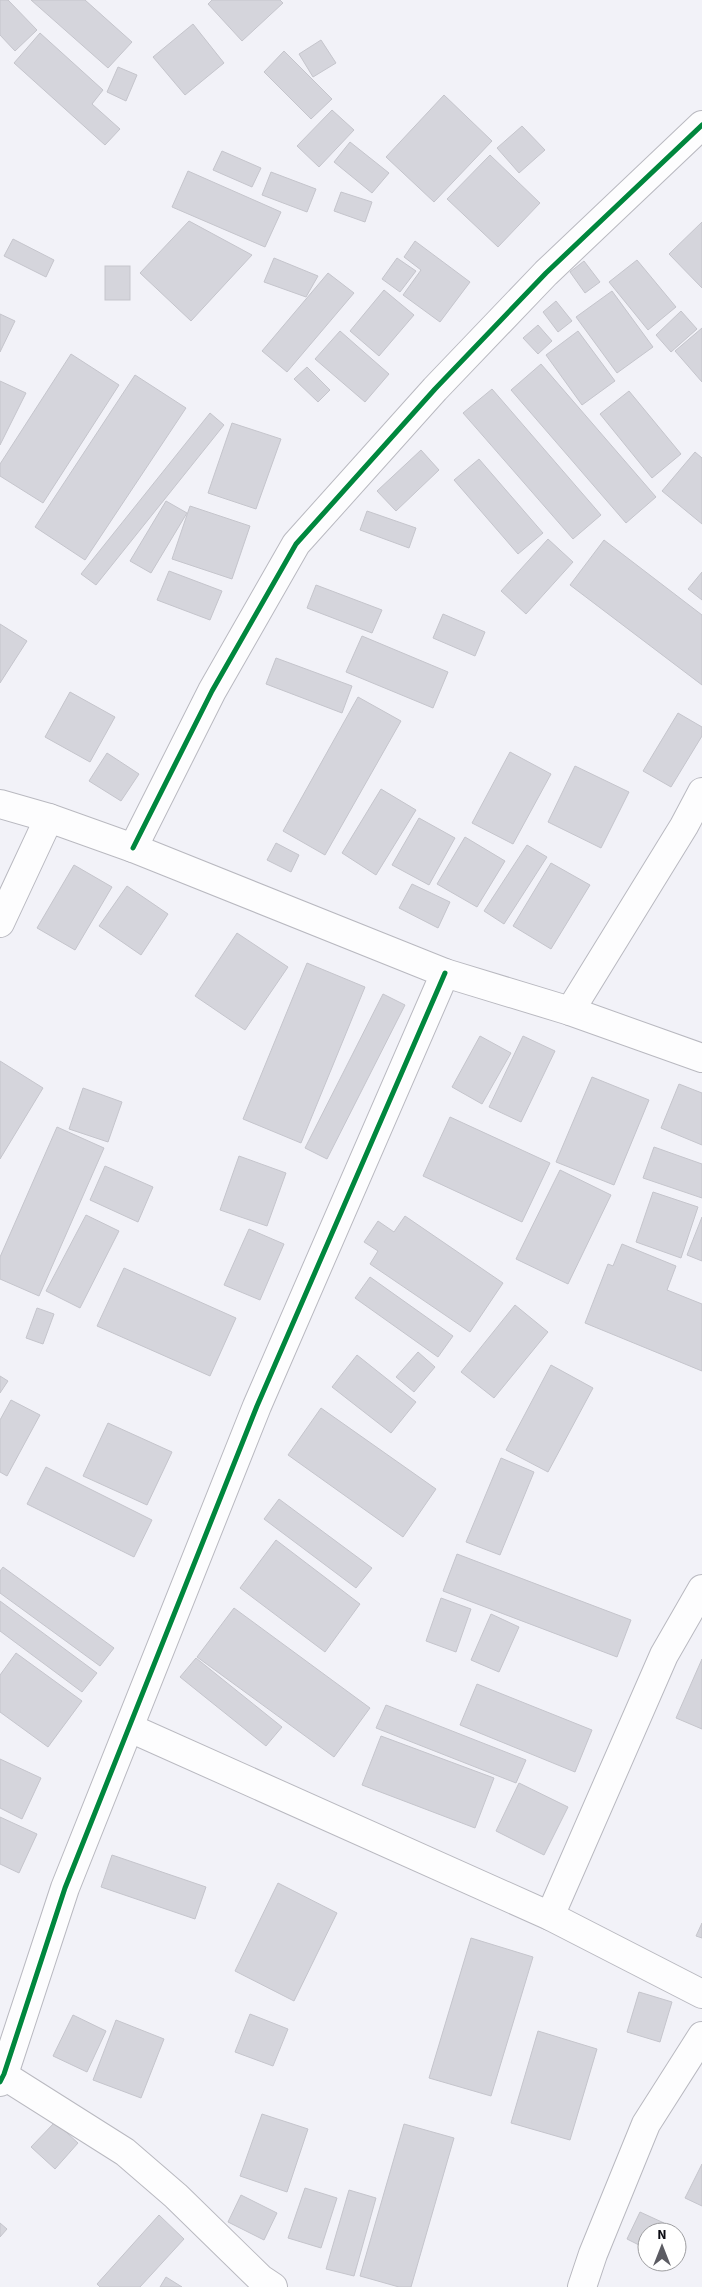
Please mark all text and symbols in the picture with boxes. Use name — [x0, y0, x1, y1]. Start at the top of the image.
north arrow — [637, 2222, 687, 2272]
text: N — [657, 2225, 667, 2245]

